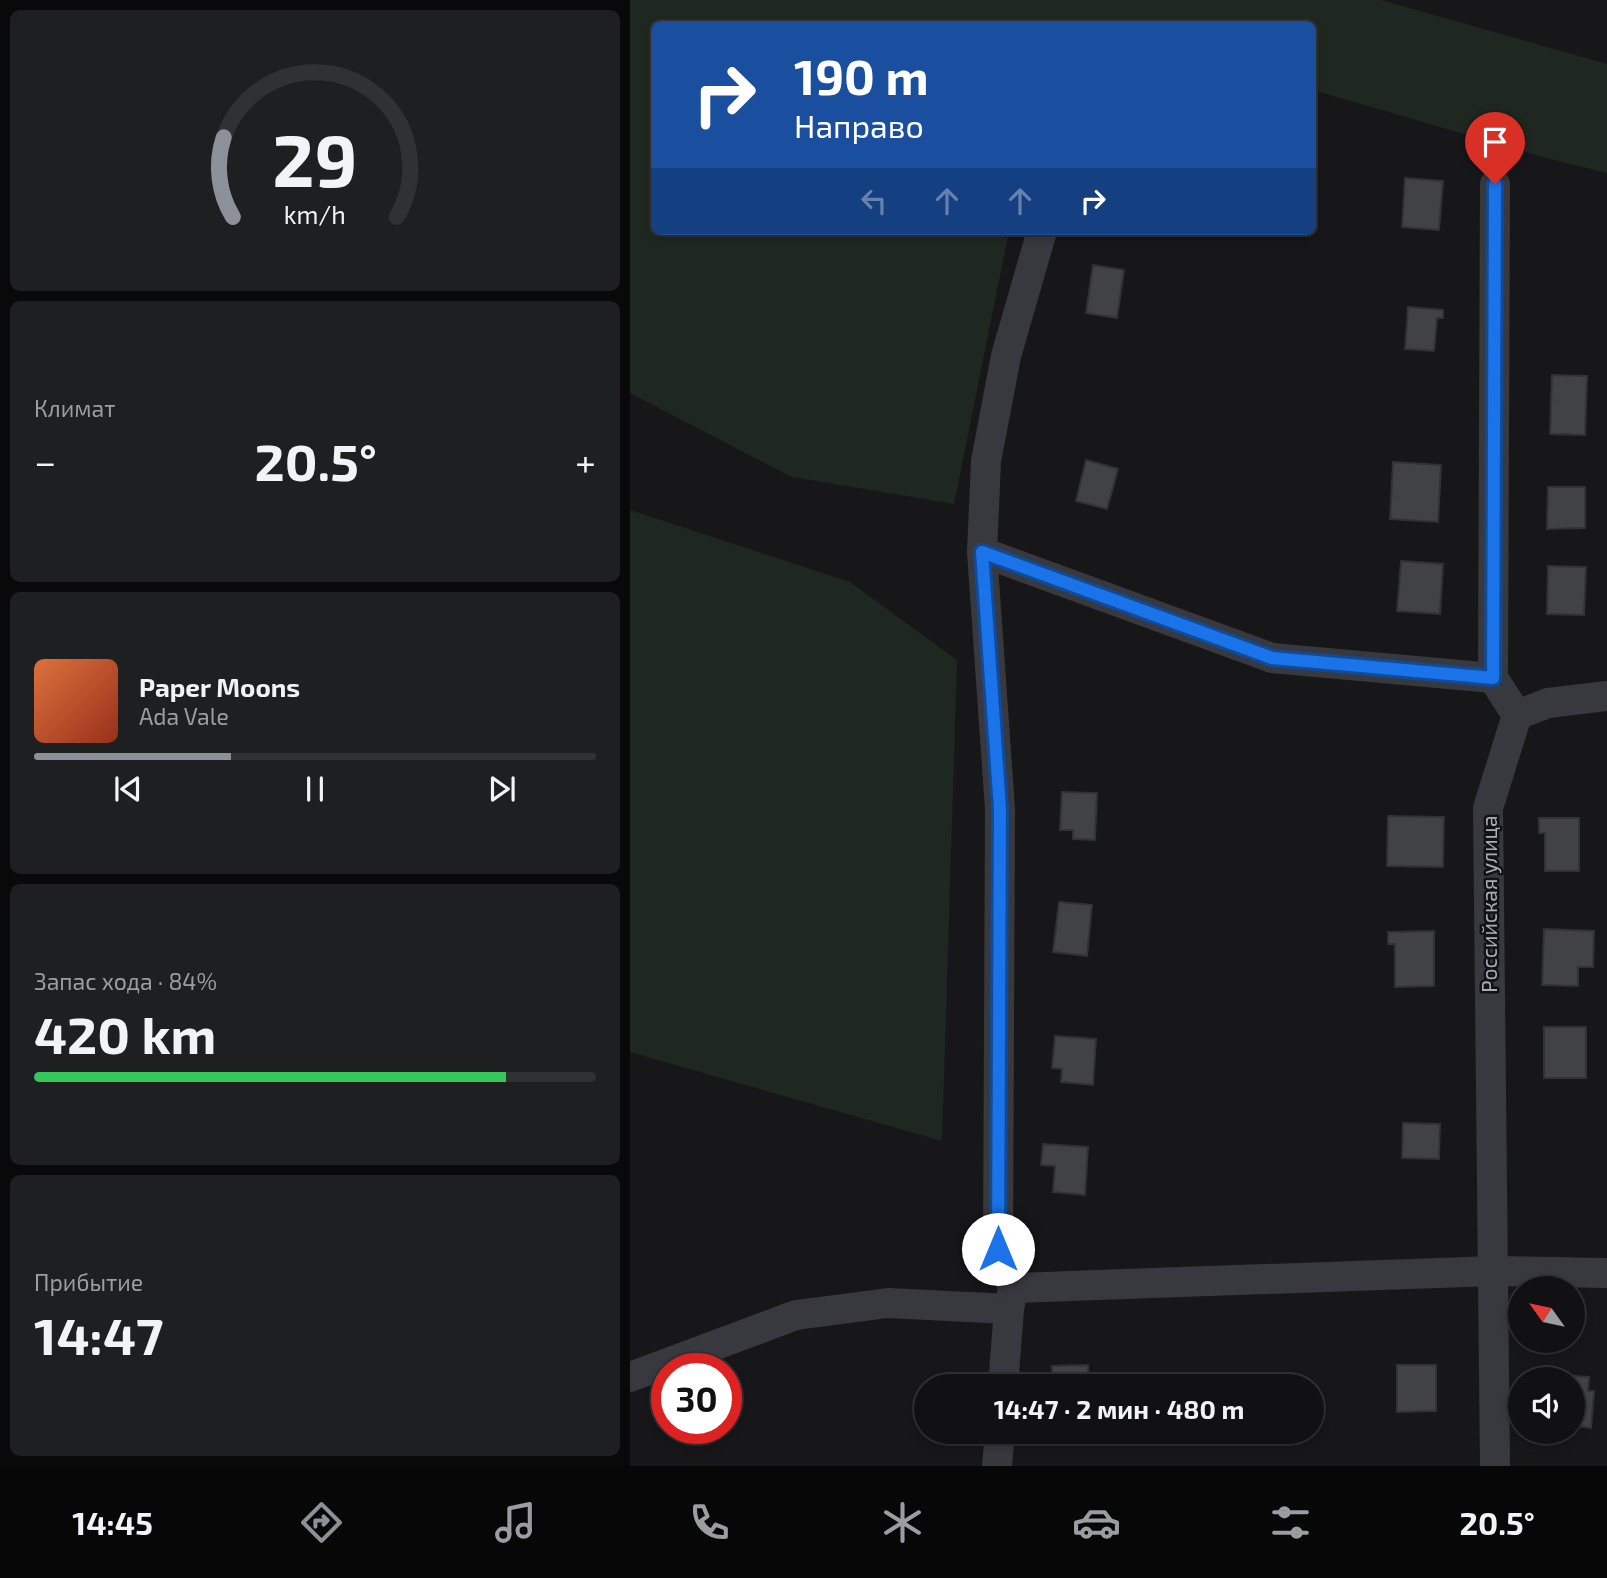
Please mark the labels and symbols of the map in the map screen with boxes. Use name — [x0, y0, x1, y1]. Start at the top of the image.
pin — [1465, 112, 1525, 184]
street label: Российская улица — [1476, 815, 1502, 993]
position arrow — [961, 1212, 1035, 1286]
north arrow — [1508, 1276, 1586, 1353]
speed limit sign: 30 — [651, 1353, 742, 1444]

